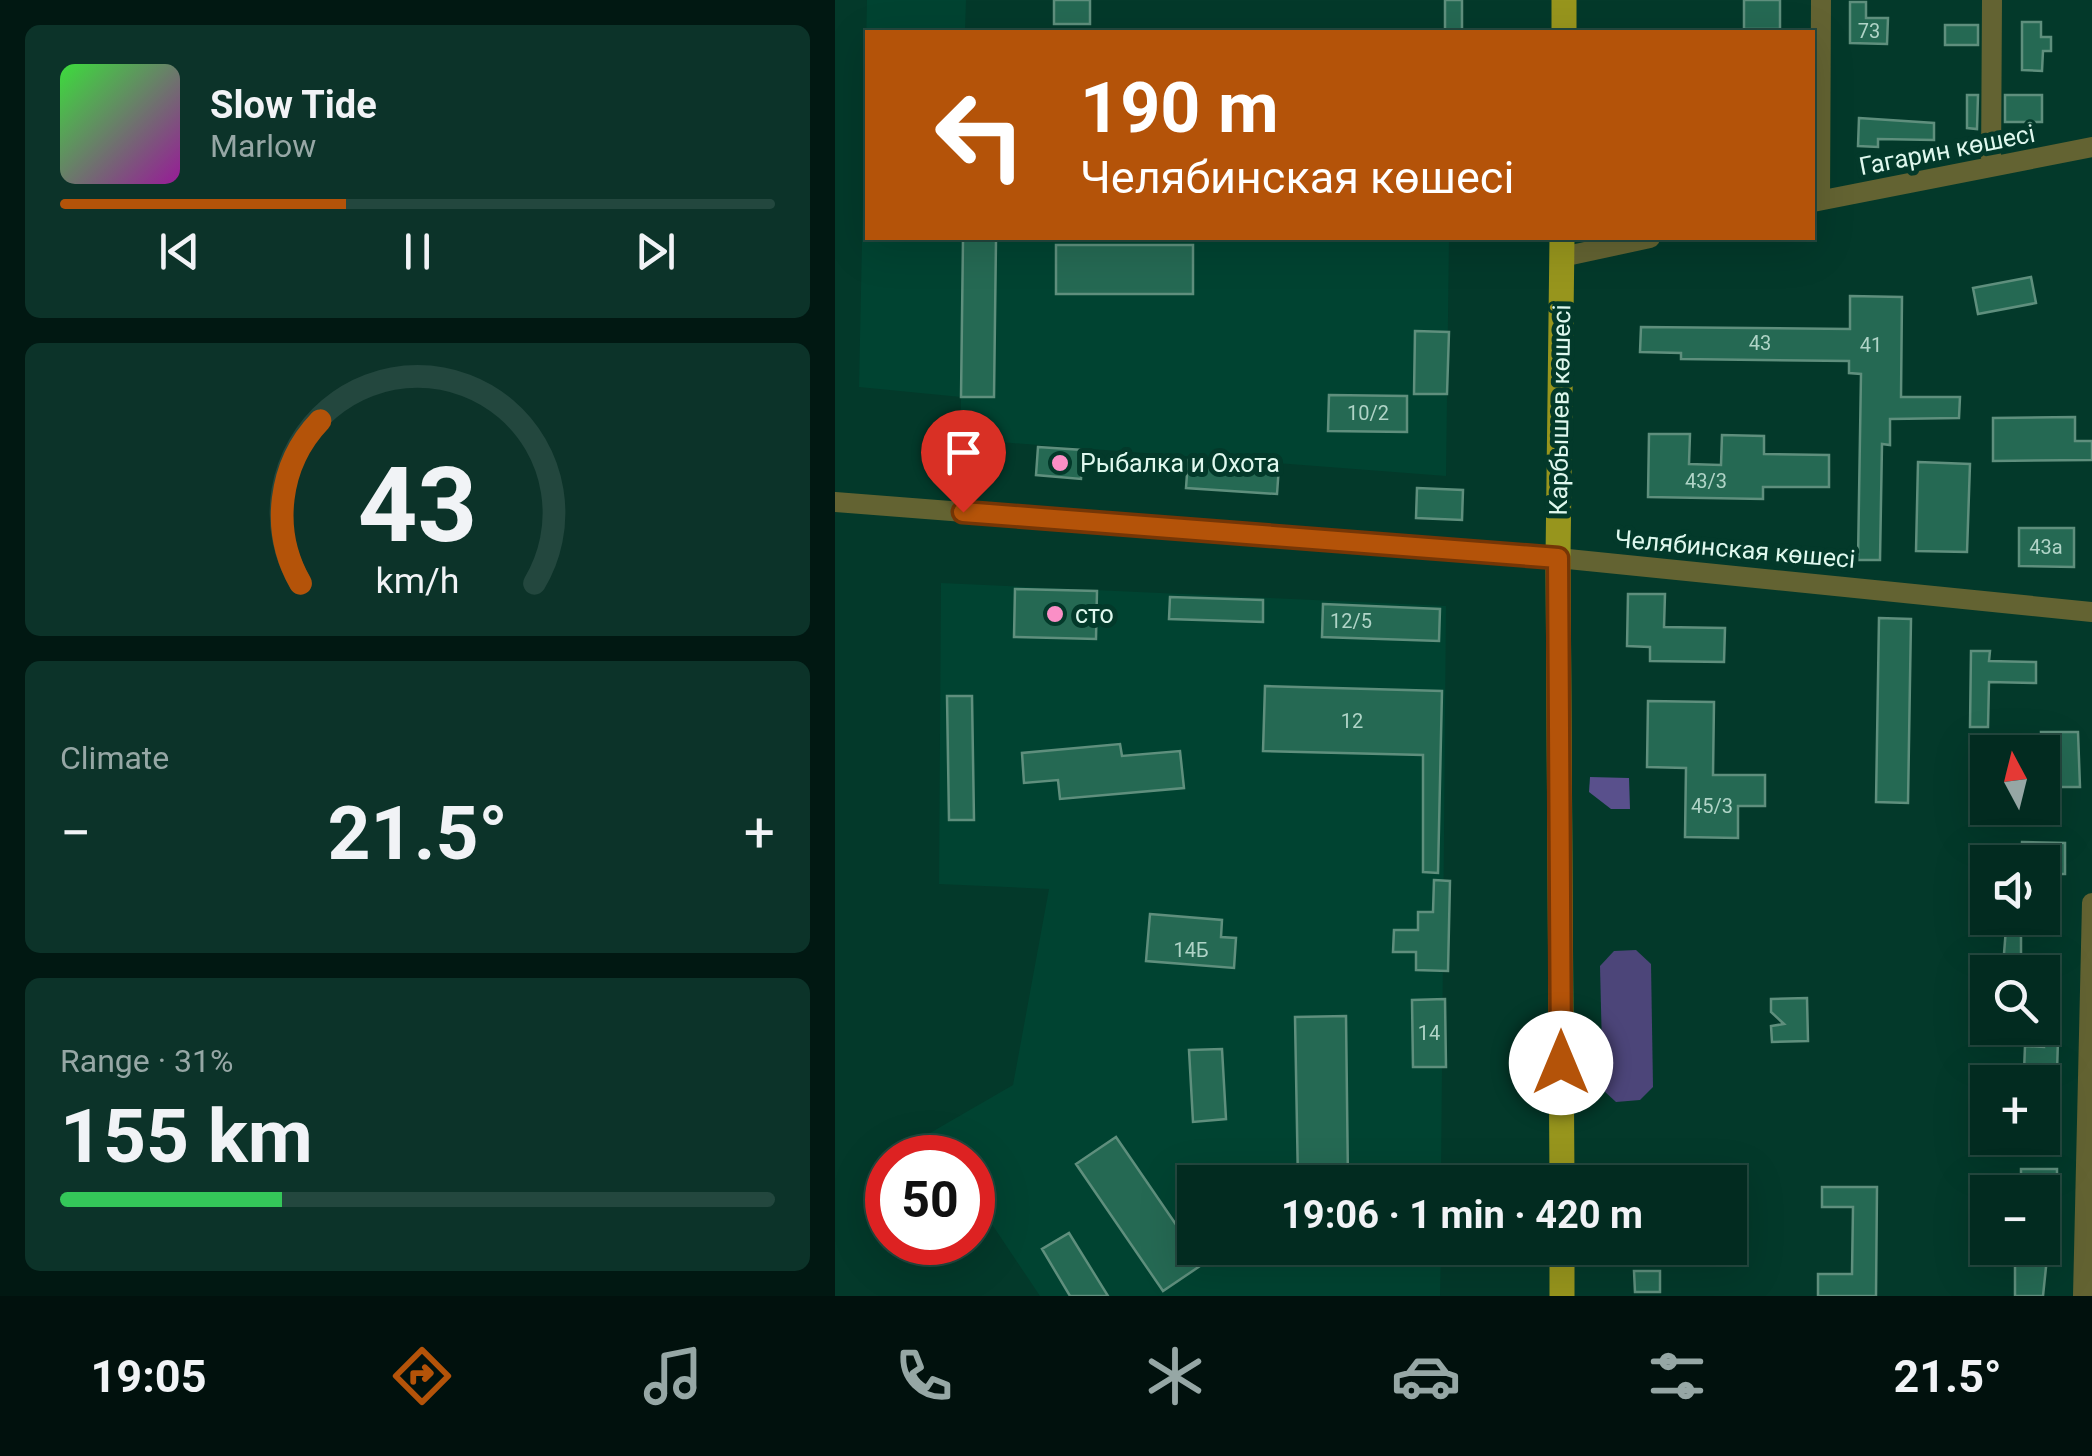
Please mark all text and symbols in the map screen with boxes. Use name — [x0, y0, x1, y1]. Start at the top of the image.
house number: 73 — [1858, 19, 1880, 43]
text: 190 m — [1080, 67, 1279, 149]
icon: left — [915, 70, 1045, 200]
text: Slow Tide — [210, 83, 377, 127]
street label: Гагарин көшесі — [1857, 119, 2037, 181]
text: Marlow — [210, 127, 316, 165]
text: Челябинская көшесі — [1080, 151, 1514, 204]
icon: previous — [152, 224, 207, 279]
icon: pause — [390, 224, 445, 279]
icon: next — [628, 224, 683, 279]
street label: Карбышев көшесі — [1544, 304, 1576, 516]
house number: 43 — [1749, 331, 1771, 355]
house number: 41 — [1860, 333, 1882, 357]
house number: 10/2 — [1347, 401, 1389, 425]
pin — [921, 410, 1006, 513]
icon: arrive — [936, 425, 991, 480]
text: 43 — [358, 445, 477, 566]
place label: Рыбалка и Охота — [1080, 449, 1280, 478]
marker: Рыбалка и Охота — [1049, 452, 1071, 474]
house number: 43/3 — [1685, 469, 1727, 493]
street label: Челябинская көшесі — [1614, 524, 1856, 574]
house number: 43а — [2029, 535, 2063, 559]
text: km/h — [376, 560, 459, 602]
place label: сто — [1075, 600, 1114, 629]
marker: сто — [1044, 603, 1066, 625]
house number: 12/5 — [1330, 609, 1372, 633]
house number: 12 — [1341, 709, 1363, 733]
north arrow — [1970, 735, 2060, 825]
map controls — [1970, 735, 2060, 1265]
text: Climate — [60, 739, 169, 777]
text: 21.5° — [328, 789, 508, 877]
house number: 45/3 — [1691, 794, 1733, 818]
text: − — [60, 801, 91, 865]
text: + — [744, 801, 775, 865]
button: sound — [1970, 845, 2060, 935]
house number: 14Б — [1173, 938, 1209, 962]
button: search — [1970, 955, 2060, 1045]
position arrow — [1509, 1011, 1613, 1115]
house number: 14 — [1418, 1021, 1440, 1045]
text: Range · 31% — [60, 1042, 233, 1080]
button: + — [1970, 1065, 2060, 1155]
text: 155 km — [60, 1092, 313, 1180]
speed limit sign: 50 — [865, 1135, 995, 1265]
button: − — [1970, 1175, 2060, 1265]
text: 19:06 · 1 min · 420 m — [1281, 1193, 1643, 1237]
icon: directions — [387, 1341, 457, 1411]
icon: music — [638, 1341, 708, 1411]
icon: phone — [889, 1341, 959, 1411]
icon: climate — [1140, 1341, 1210, 1411]
icon: car — [1391, 1341, 1461, 1411]
icon: filters — [1642, 1341, 1712, 1411]
text: 19:05 — [91, 1350, 206, 1403]
text: 21.5° — [1893, 1350, 2002, 1403]

